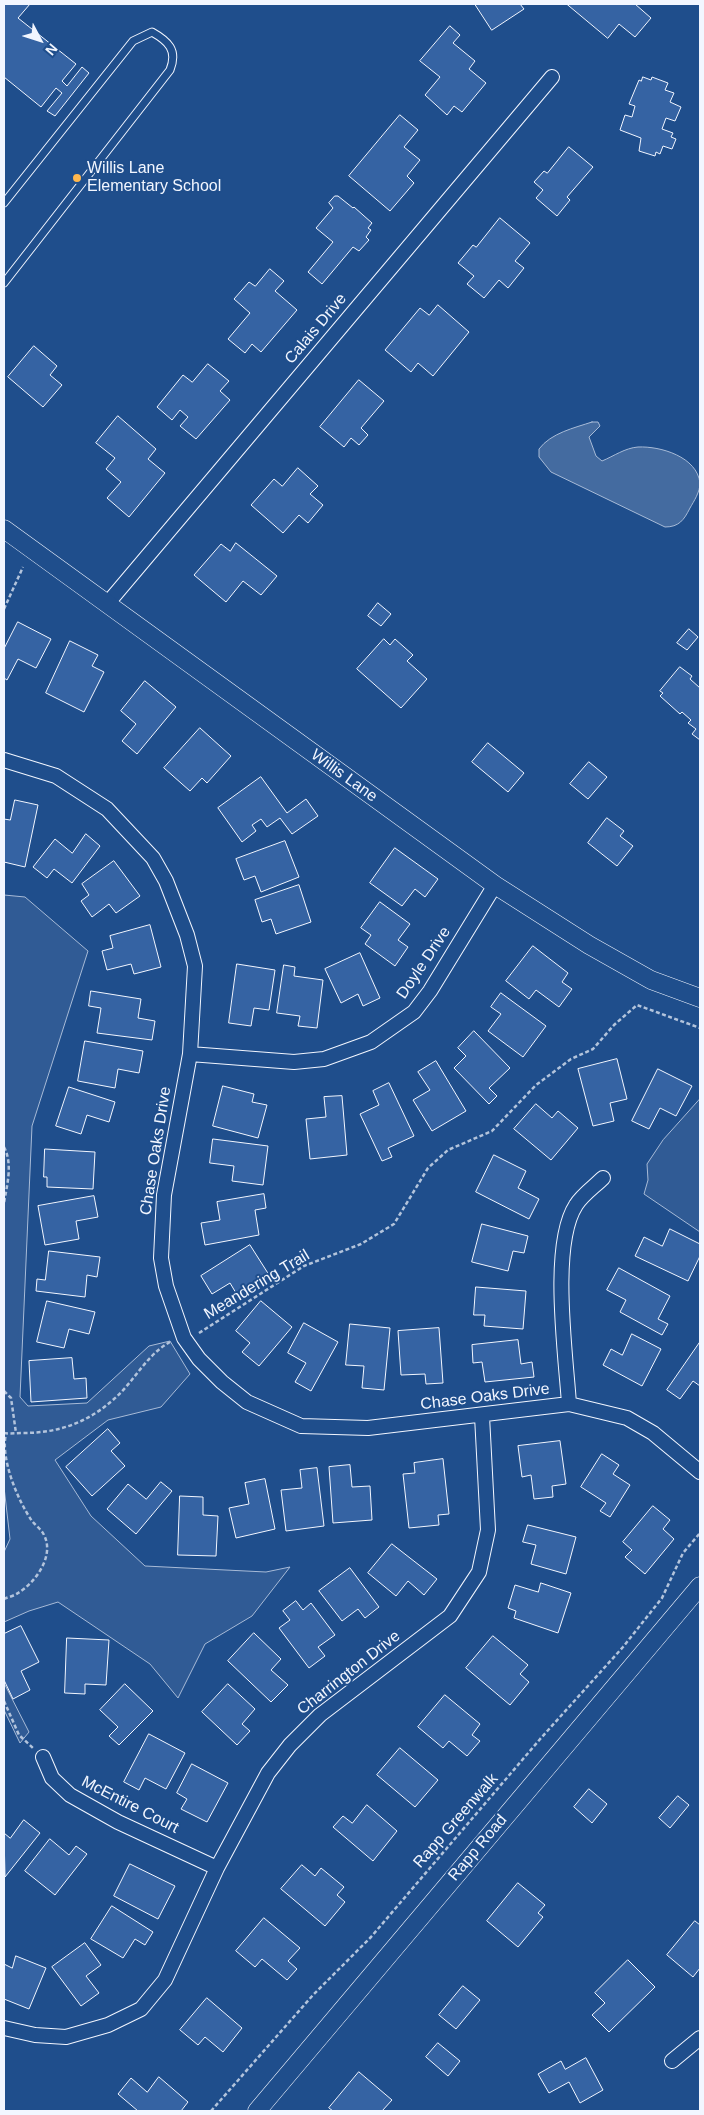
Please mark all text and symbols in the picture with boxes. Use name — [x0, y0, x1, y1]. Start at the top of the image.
north arrow — [15, 15, 65, 65]
text: N — [42, 41, 61, 59]
place label: Willis Lane Elementary School — [87, 159, 221, 197]
marker: Willis Lane Elementary School — [71, 172, 83, 184]
street label: Calais Drive — [281, 290, 351, 368]
street label: Willis Lane — [307, 745, 381, 807]
street label: Doyle Drive — [393, 923, 455, 1003]
street label: Chase Oaks Drive — [136, 1085, 176, 1217]
street label: Meandering Trail — [201, 1246, 313, 1324]
street label: Chase Oaks Drive — [419, 1380, 551, 1414]
street label: Charrington Drive — [294, 1627, 404, 1719]
street label: Rapp Greenwalk — [410, 1770, 502, 1872]
street label: McEntire Court — [78, 1772, 182, 1838]
street label: Rapp Road — [445, 1811, 511, 1885]

